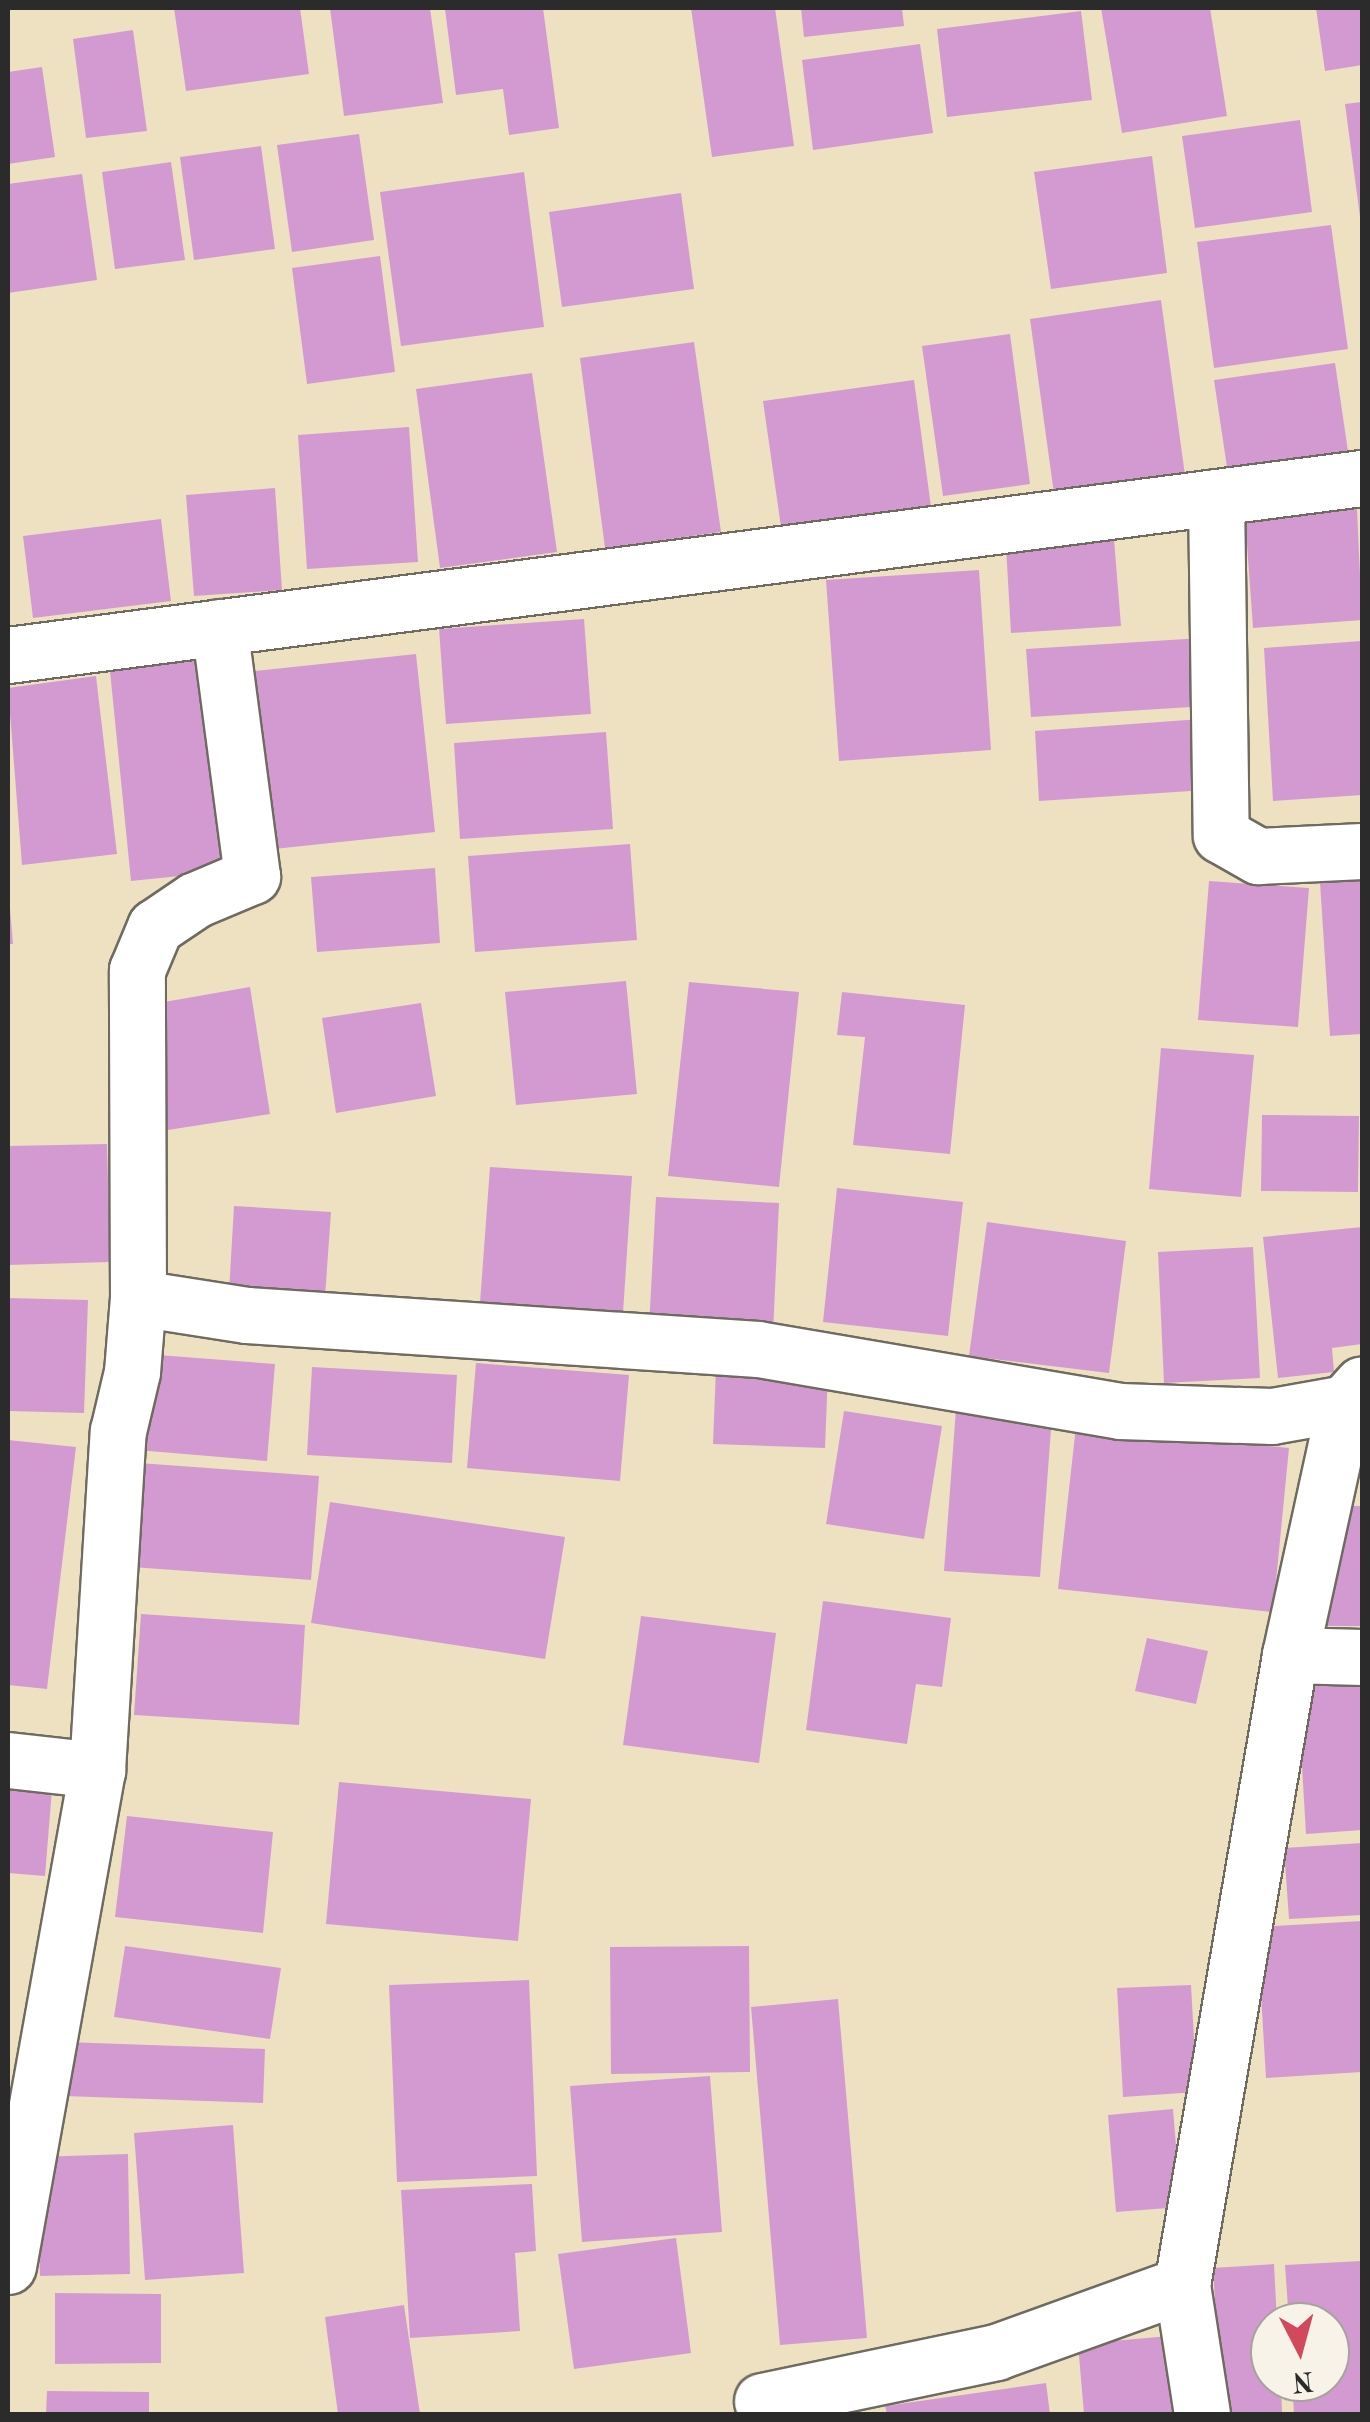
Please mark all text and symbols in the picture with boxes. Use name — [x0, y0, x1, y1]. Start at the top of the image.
north arrow — [1250, 2302, 1350, 2402]
text: N — [1291, 2365, 1315, 2395]

